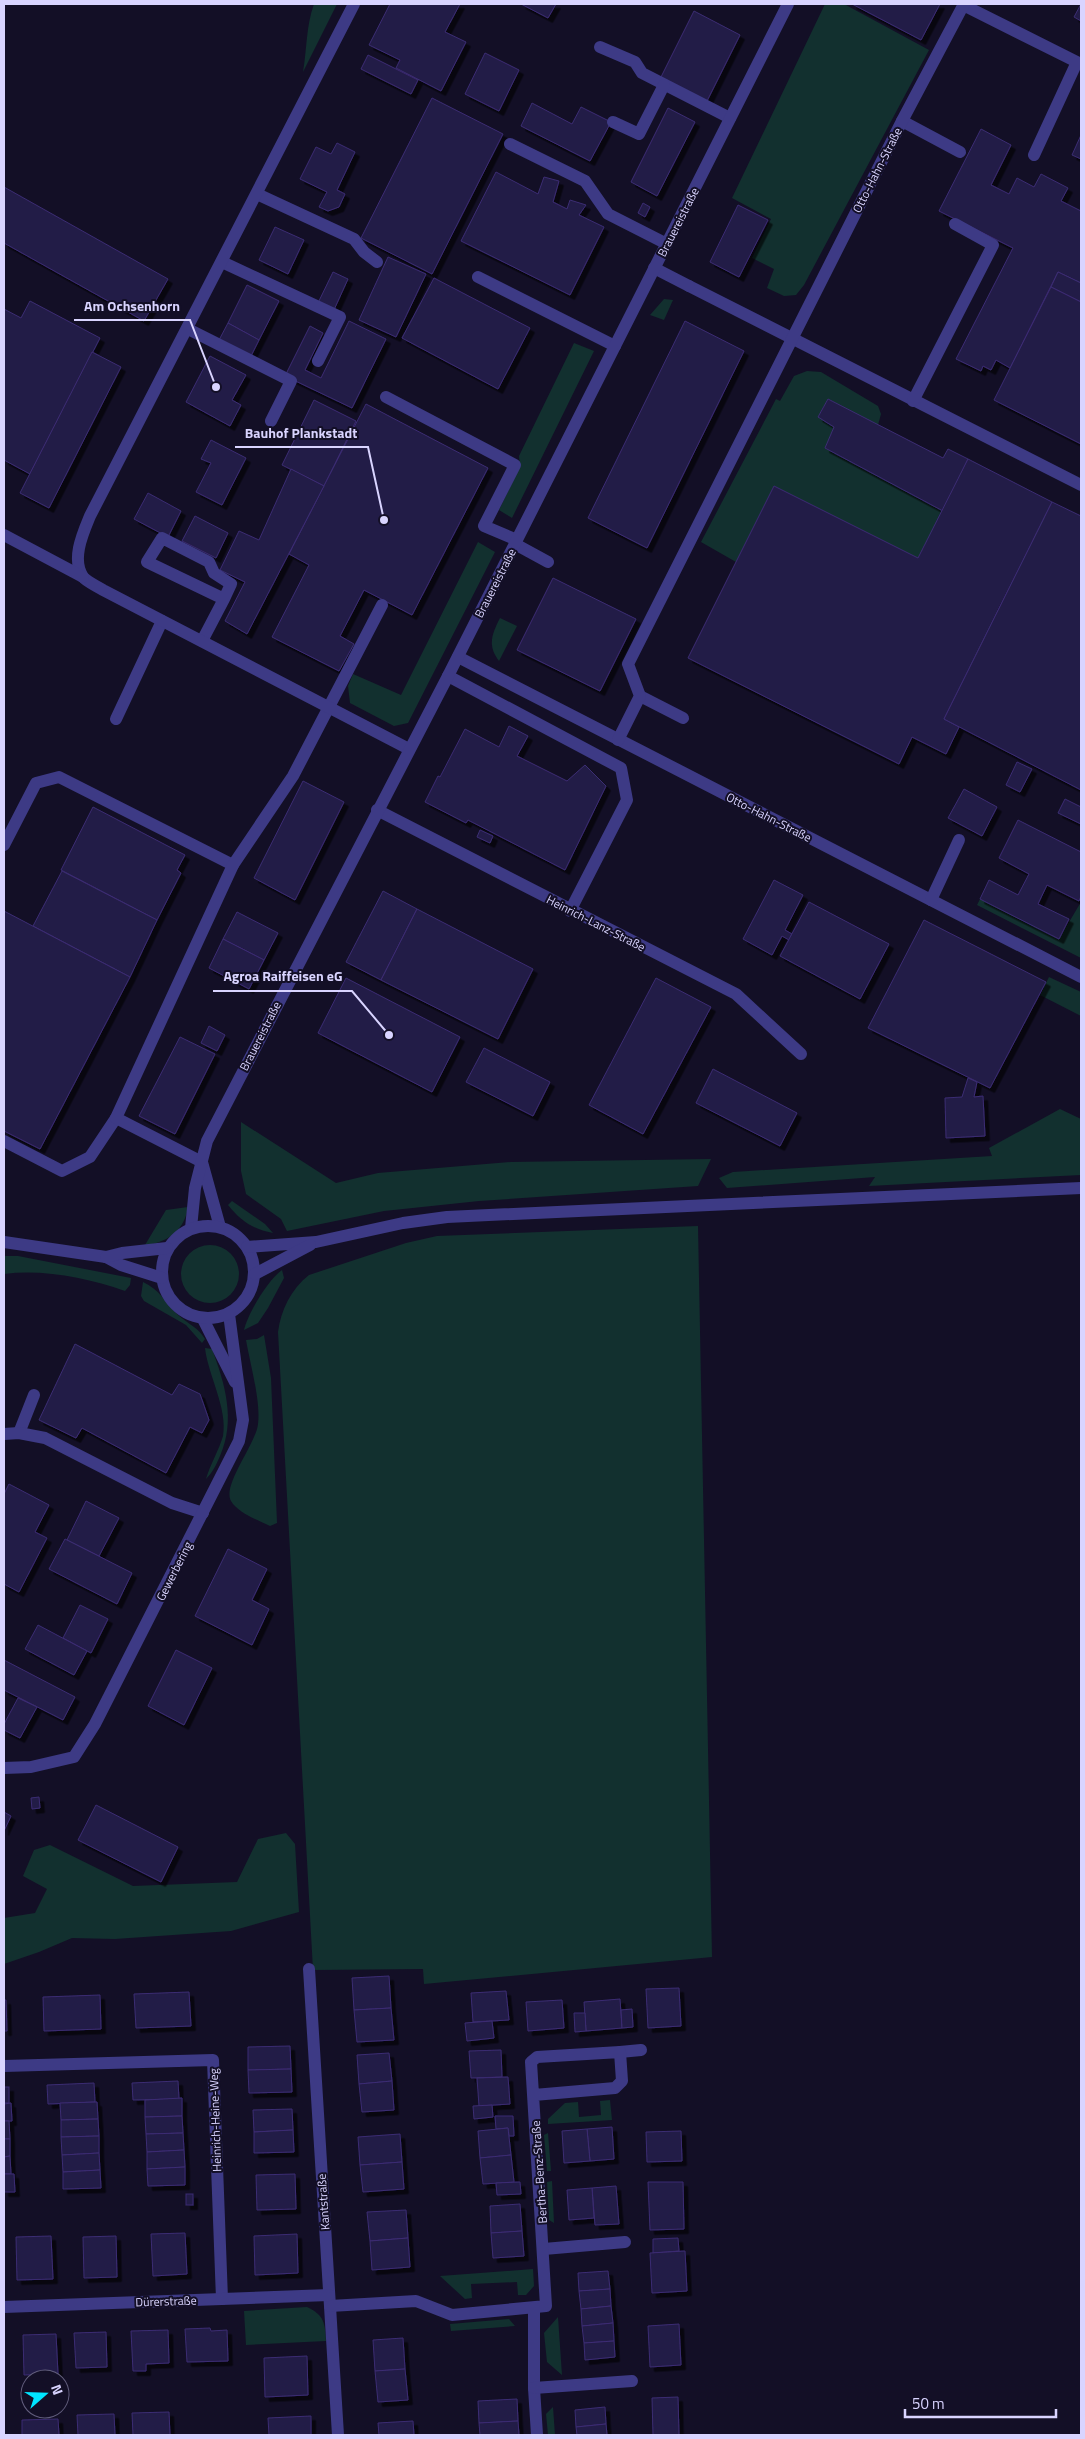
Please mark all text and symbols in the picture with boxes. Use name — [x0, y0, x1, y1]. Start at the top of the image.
street label: Otto-Hahn-Straße — [847, 124, 907, 216]
street label: Brauereistraße — [652, 184, 704, 260]
callout: Am Ochsenhorn — [74, 291, 190, 320]
text: Am Ochsenhorn — [84, 295, 180, 316]
callout: Bauhof Plankstadt — [235, 418, 368, 447]
text: Bauhof Plankstadt — [245, 422, 357, 443]
street label: Brauereistraße — [469, 545, 521, 621]
street label: Otto-Hahn-Straße — [723, 787, 815, 847]
street label: Heinrich-Lanz-Straße — [543, 890, 649, 956]
callout: Agroa Raiffeisen eG — [213, 962, 352, 991]
text: Agroa Raiffeisen eG — [223, 965, 343, 986]
street label: Brauereistraße — [234, 998, 286, 1074]
street label: Gewerbering — [151, 1538, 197, 1604]
street label: Heinrich-Heine-Weg — [204, 2068, 226, 2172]
street label: Bertha-Benz-Straße — [526, 2120, 552, 2224]
street label: Kantstraße — [312, 2173, 334, 2231]
street label: Dürerstraße — [135, 2290, 197, 2312]
north arrow — [20, 2369, 70, 2419]
text: N — [46, 2381, 69, 2398]
scale bar — [905, 2386, 1056, 2418]
text: 50 m — [912, 2392, 945, 2415]

